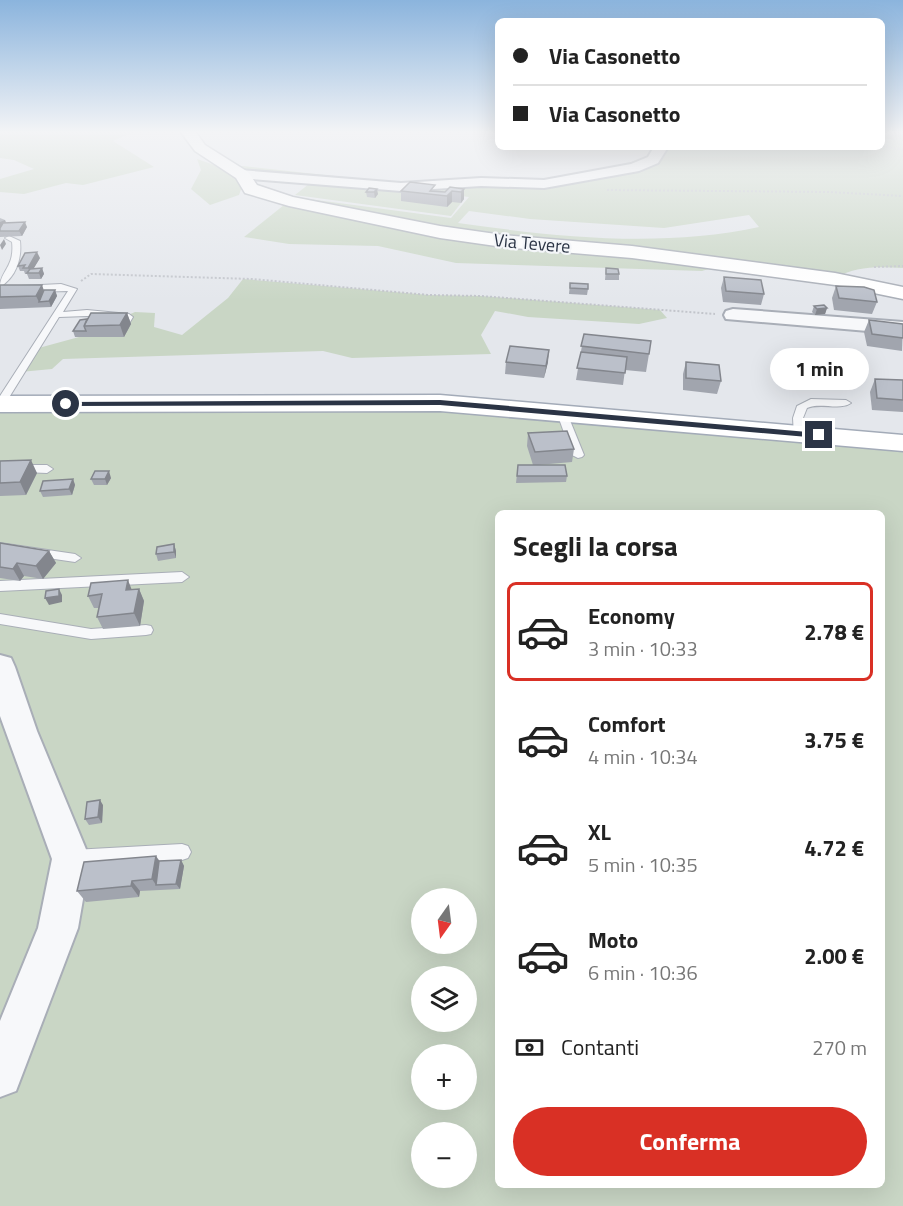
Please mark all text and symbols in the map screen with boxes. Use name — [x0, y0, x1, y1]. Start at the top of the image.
text: Via Casonetto — [549, 39, 680, 73]
text: Via Casonetto — [549, 97, 680, 131]
street label: Via Tevere — [493, 226, 571, 260]
callout: 1 min — [770, 348, 868, 390]
text: 1 min — [795, 353, 844, 384]
route start — [52, 390, 79, 417]
route end — [805, 421, 832, 448]
text: Scegli la corsa — [513, 525, 678, 566]
text: Economy — [588, 599, 675, 633]
icon: car — [516, 605, 570, 659]
text: 2.78 € — [804, 615, 864, 649]
text: 3 min · 10:33 — [588, 633, 698, 664]
text: Comfort — [588, 707, 666, 741]
icon: car — [516, 713, 570, 767]
text: 3.75 € — [804, 723, 864, 757]
text: 4 min · 10:34 — [588, 741, 698, 772]
text: XL — [588, 815, 611, 849]
icon: car — [516, 821, 570, 875]
text: 4.72 € — [804, 831, 864, 865]
text: 5 min · 10:35 — [588, 849, 698, 880]
north arrow — [411, 888, 477, 954]
map controls — [411, 888, 477, 1188]
text: Moto — [588, 923, 638, 957]
icon: car — [516, 929, 570, 983]
text: 2.00 € — [804, 939, 864, 973]
text: 6 min · 10:36 — [588, 957, 698, 988]
button: layers — [411, 966, 477, 1032]
text: Contanti — [561, 1030, 639, 1064]
icon: cash — [513, 1031, 546, 1064]
text: 270 m — [812, 1032, 867, 1063]
button: + — [411, 1044, 477, 1110]
button: Conferma — [513, 1107, 867, 1176]
button: − — [411, 1122, 477, 1188]

